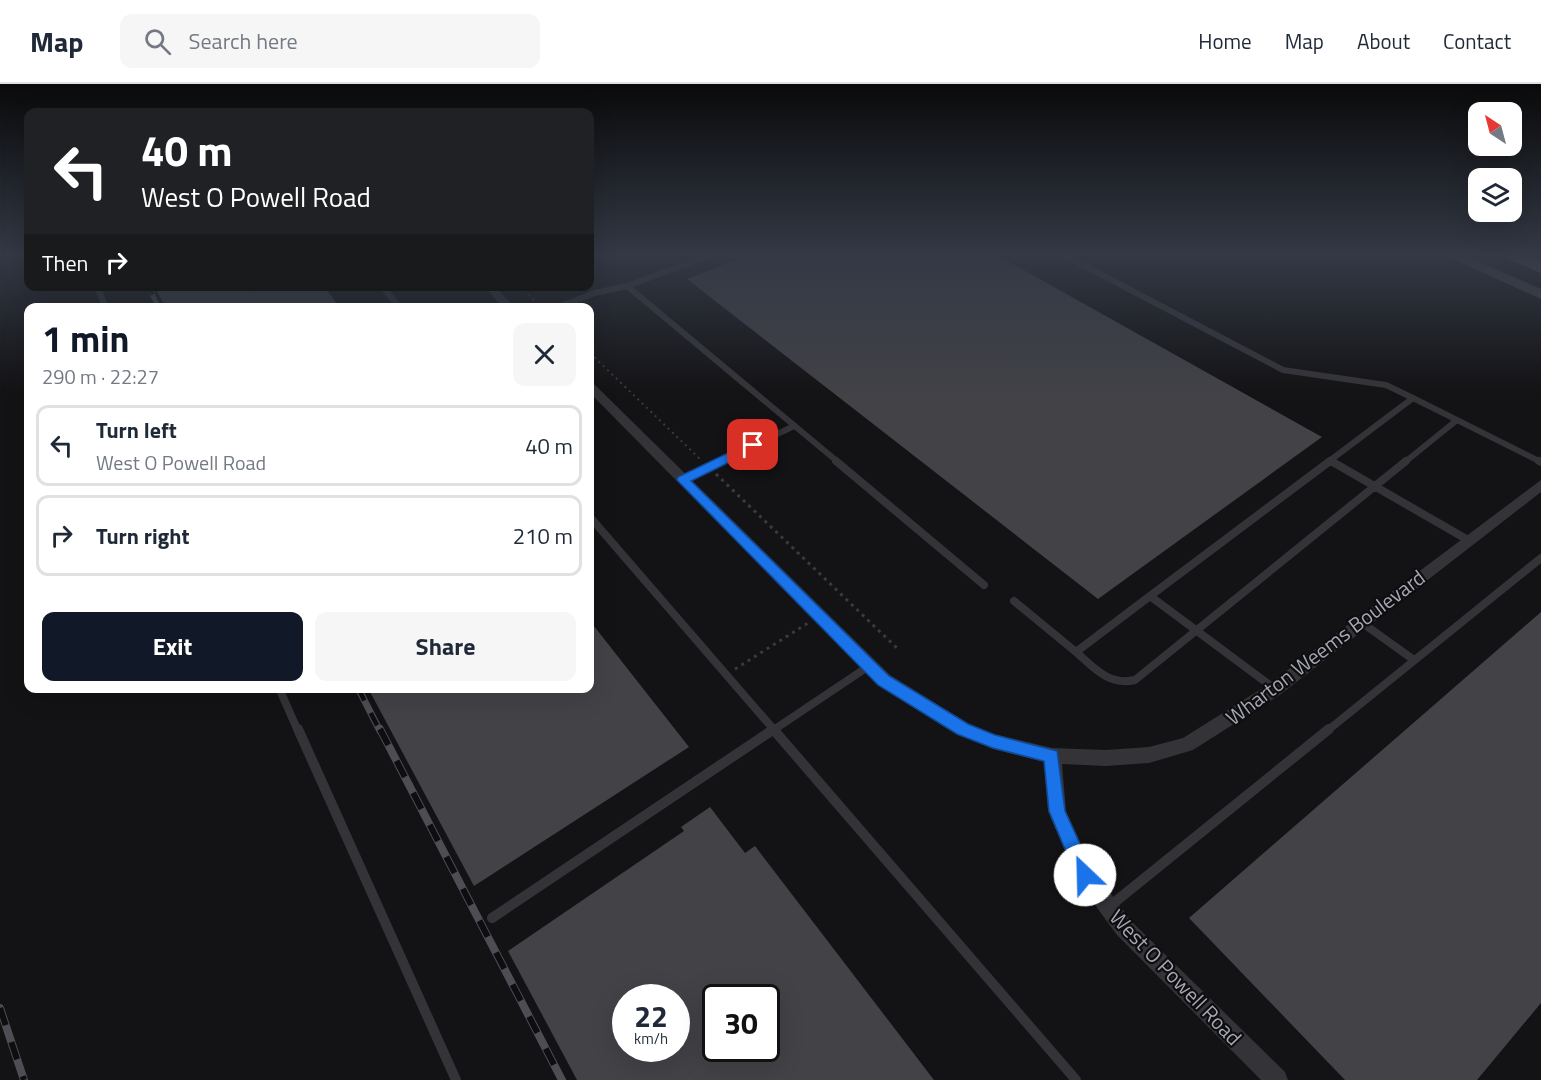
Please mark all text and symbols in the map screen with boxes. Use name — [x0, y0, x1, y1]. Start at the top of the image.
search box — [120, 14, 540, 68]
text: Map — [30, 20, 84, 63]
text: Search here — [189, 24, 298, 58]
icon: search — [141, 25, 174, 58]
text: Home — [1198, 25, 1252, 57]
text: Map — [1285, 25, 1324, 57]
text: About — [1357, 25, 1410, 57]
text: Contact — [1443, 25, 1511, 57]
north arrow — [1468, 102, 1522, 156]
map controls — [1468, 102, 1522, 222]
text: 40 m — [141, 118, 233, 182]
icon: left — [42, 132, 120, 210]
button: layers — [1468, 168, 1522, 222]
text: West O Powell Road — [141, 176, 371, 217]
text: Then — [42, 246, 88, 280]
icon: right — [100, 246, 133, 279]
text: 1 min — [42, 311, 129, 366]
button: close — [513, 323, 576, 386]
text: 290 m · 22:27 — [42, 361, 159, 392]
text: Turn left — [96, 413, 177, 447]
pin — [727, 419, 778, 470]
icon: arrive — [736, 428, 769, 461]
icon: left — [45, 429, 78, 462]
text: 40 m — [525, 429, 573, 463]
text: West O Powell Road — [96, 447, 266, 478]
icon: right — [45, 519, 78, 552]
text: Turn right — [96, 519, 190, 553]
text: 210 m — [513, 519, 573, 553]
street label: Wharton Weems Boulevard — [1219, 561, 1431, 733]
button: Exit — [42, 612, 303, 681]
button: Share — [315, 612, 576, 681]
position arrow — [1053, 843, 1117, 907]
street label: West O Powell Road — [1102, 902, 1250, 1052]
speed limit sign: 30 — [702, 984, 780, 1062]
text: 22 — [634, 993, 668, 1039]
text: km/h — [634, 1027, 668, 1050]

